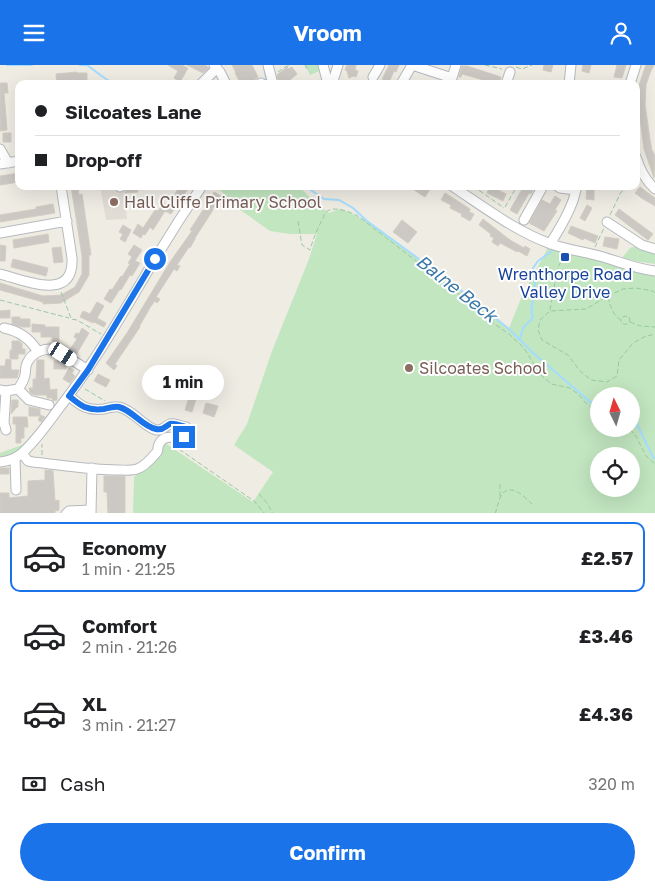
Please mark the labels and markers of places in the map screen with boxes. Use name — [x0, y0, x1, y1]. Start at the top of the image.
place label: Hall Cliffe Primary School — [124, 192, 322, 212]
marker: Hall Cliffe Primary School — [108, 196, 120, 208]
marker: Wrenthorpe Road Valley Drive — [559, 251, 571, 263]
place label: Wrenthorpe Road Valley Drive — [498, 264, 632, 302]
place label: Silcoates School — [419, 358, 547, 378]
marker: Silcoates School — [403, 362, 415, 374]

